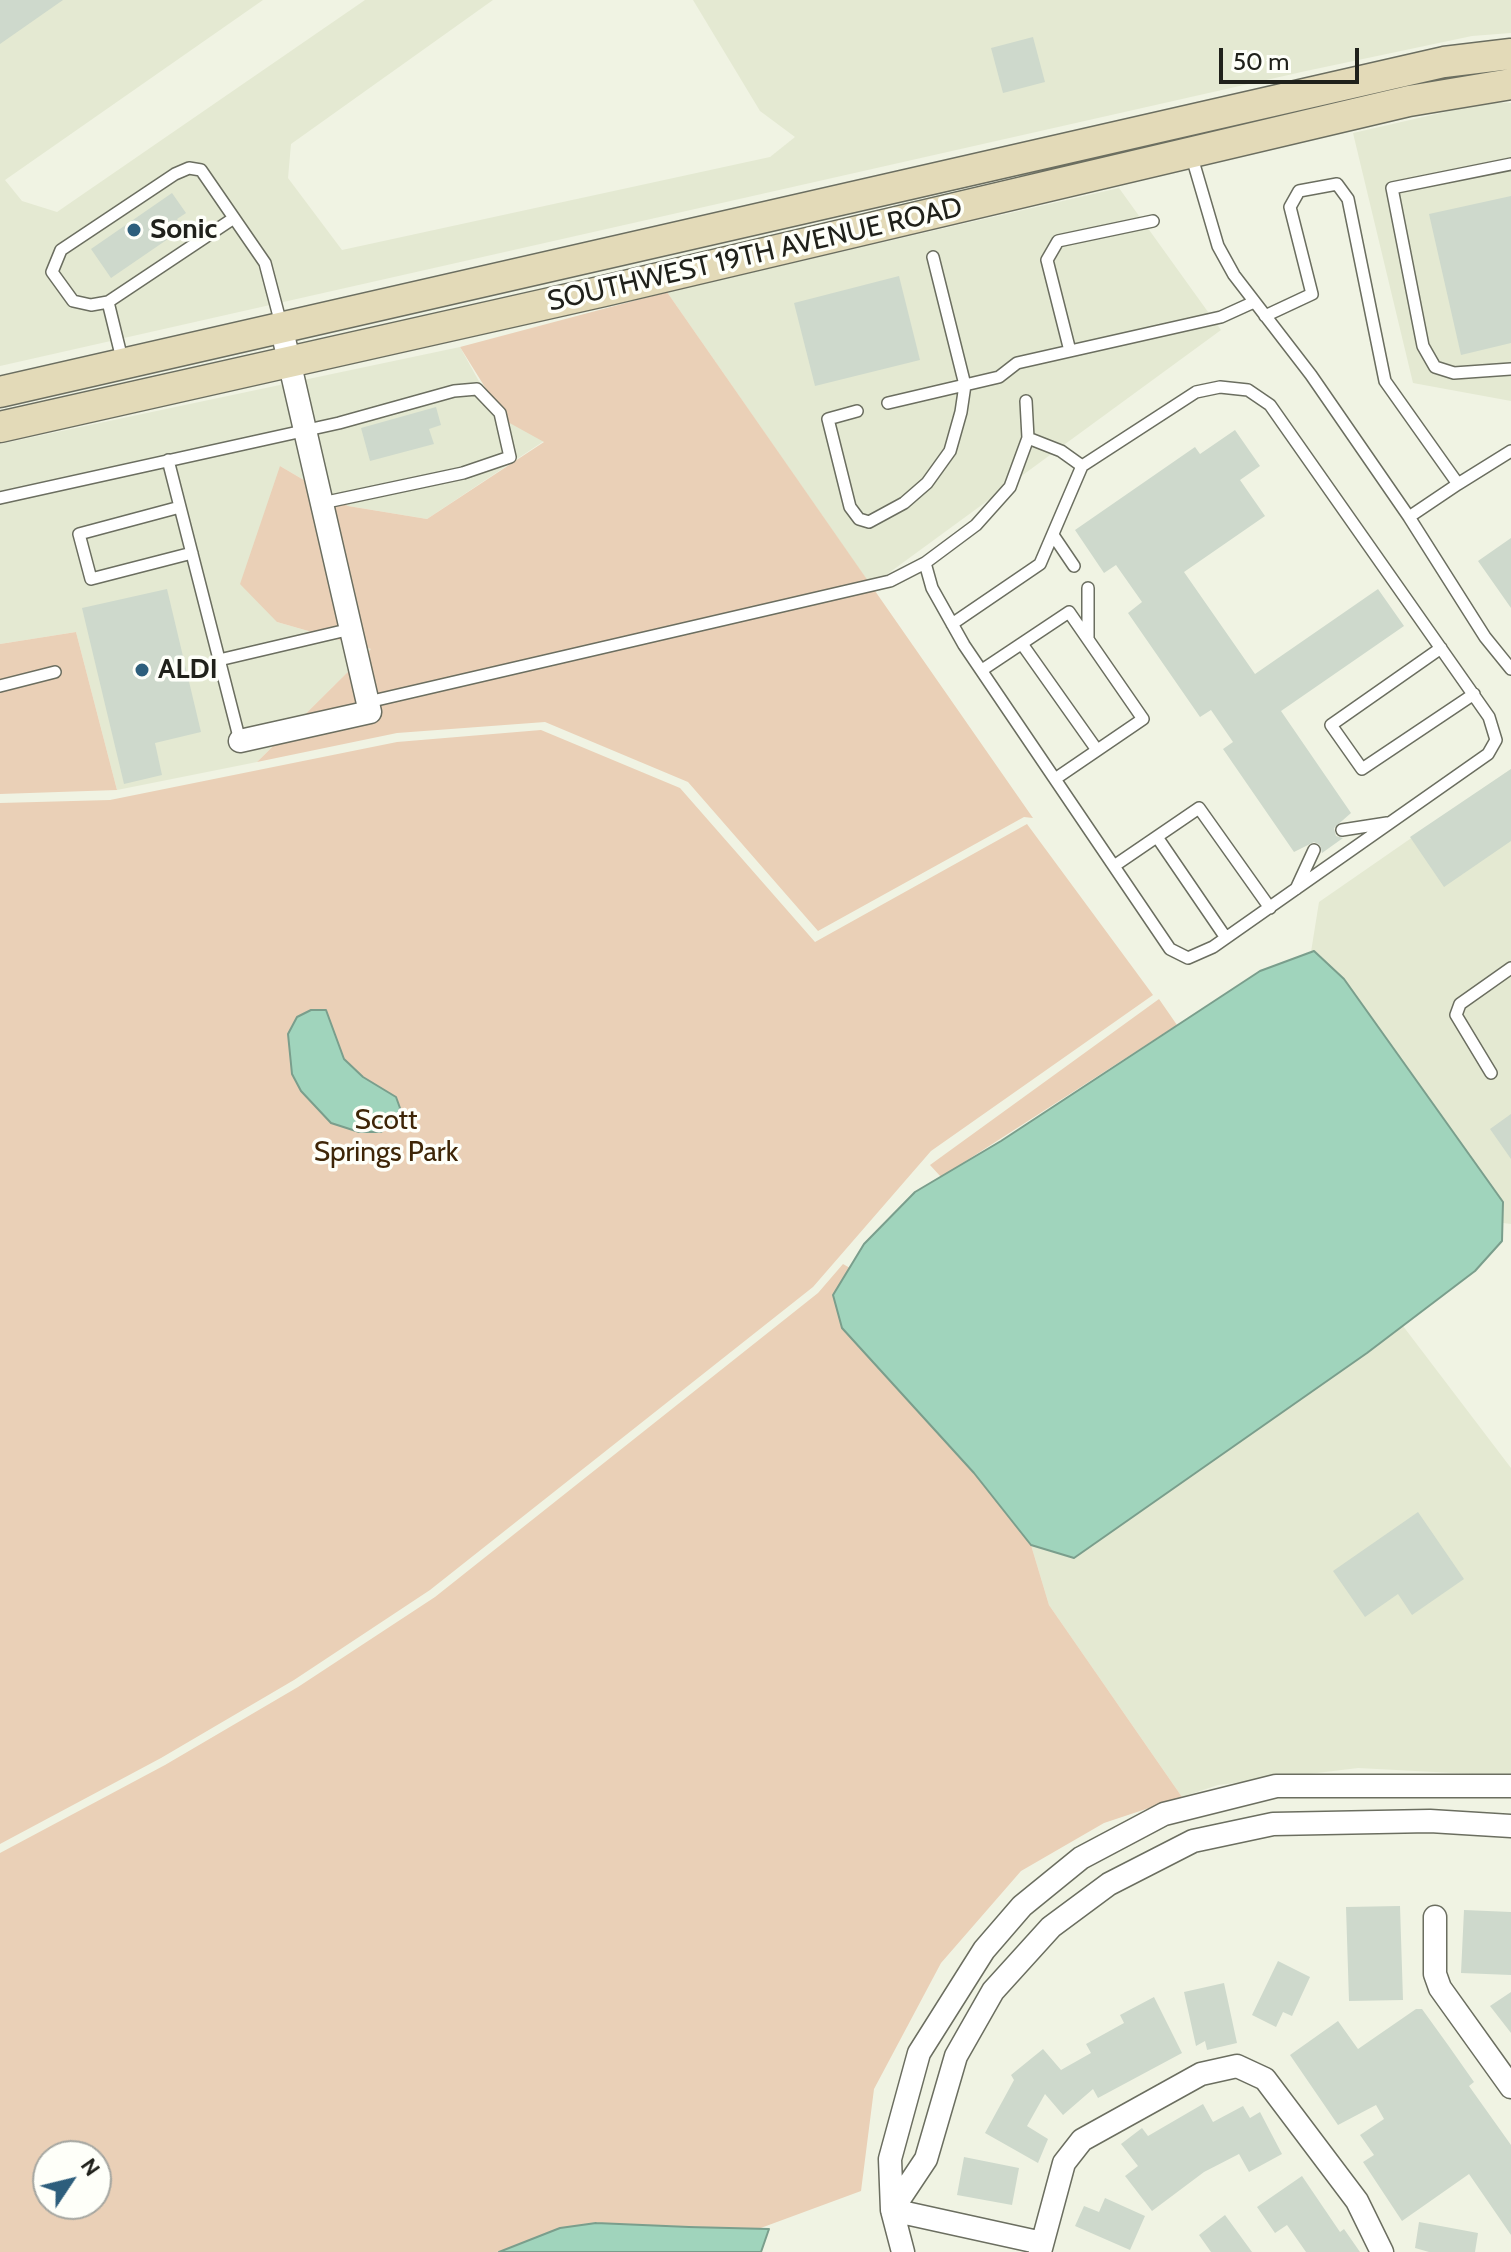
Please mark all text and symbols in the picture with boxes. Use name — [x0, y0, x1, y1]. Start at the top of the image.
scale bar — [1223, 32, 1363, 82]
text: 50 m — [1233, 47, 1289, 76]
street label: SOUTHWEST 19TH AVENUE ROAD — [544, 191, 966, 319]
place label: Sonic — [150, 213, 217, 247]
marker: Sonic — [125, 221, 143, 239]
place label: ALDI — [158, 653, 218, 687]
marker: ALDI — [133, 661, 151, 679]
park label: Scott Springs Park — [314, 1104, 458, 1170]
north arrow — [32, 2140, 112, 2220]
text: N — [75, 2153, 106, 2181]

